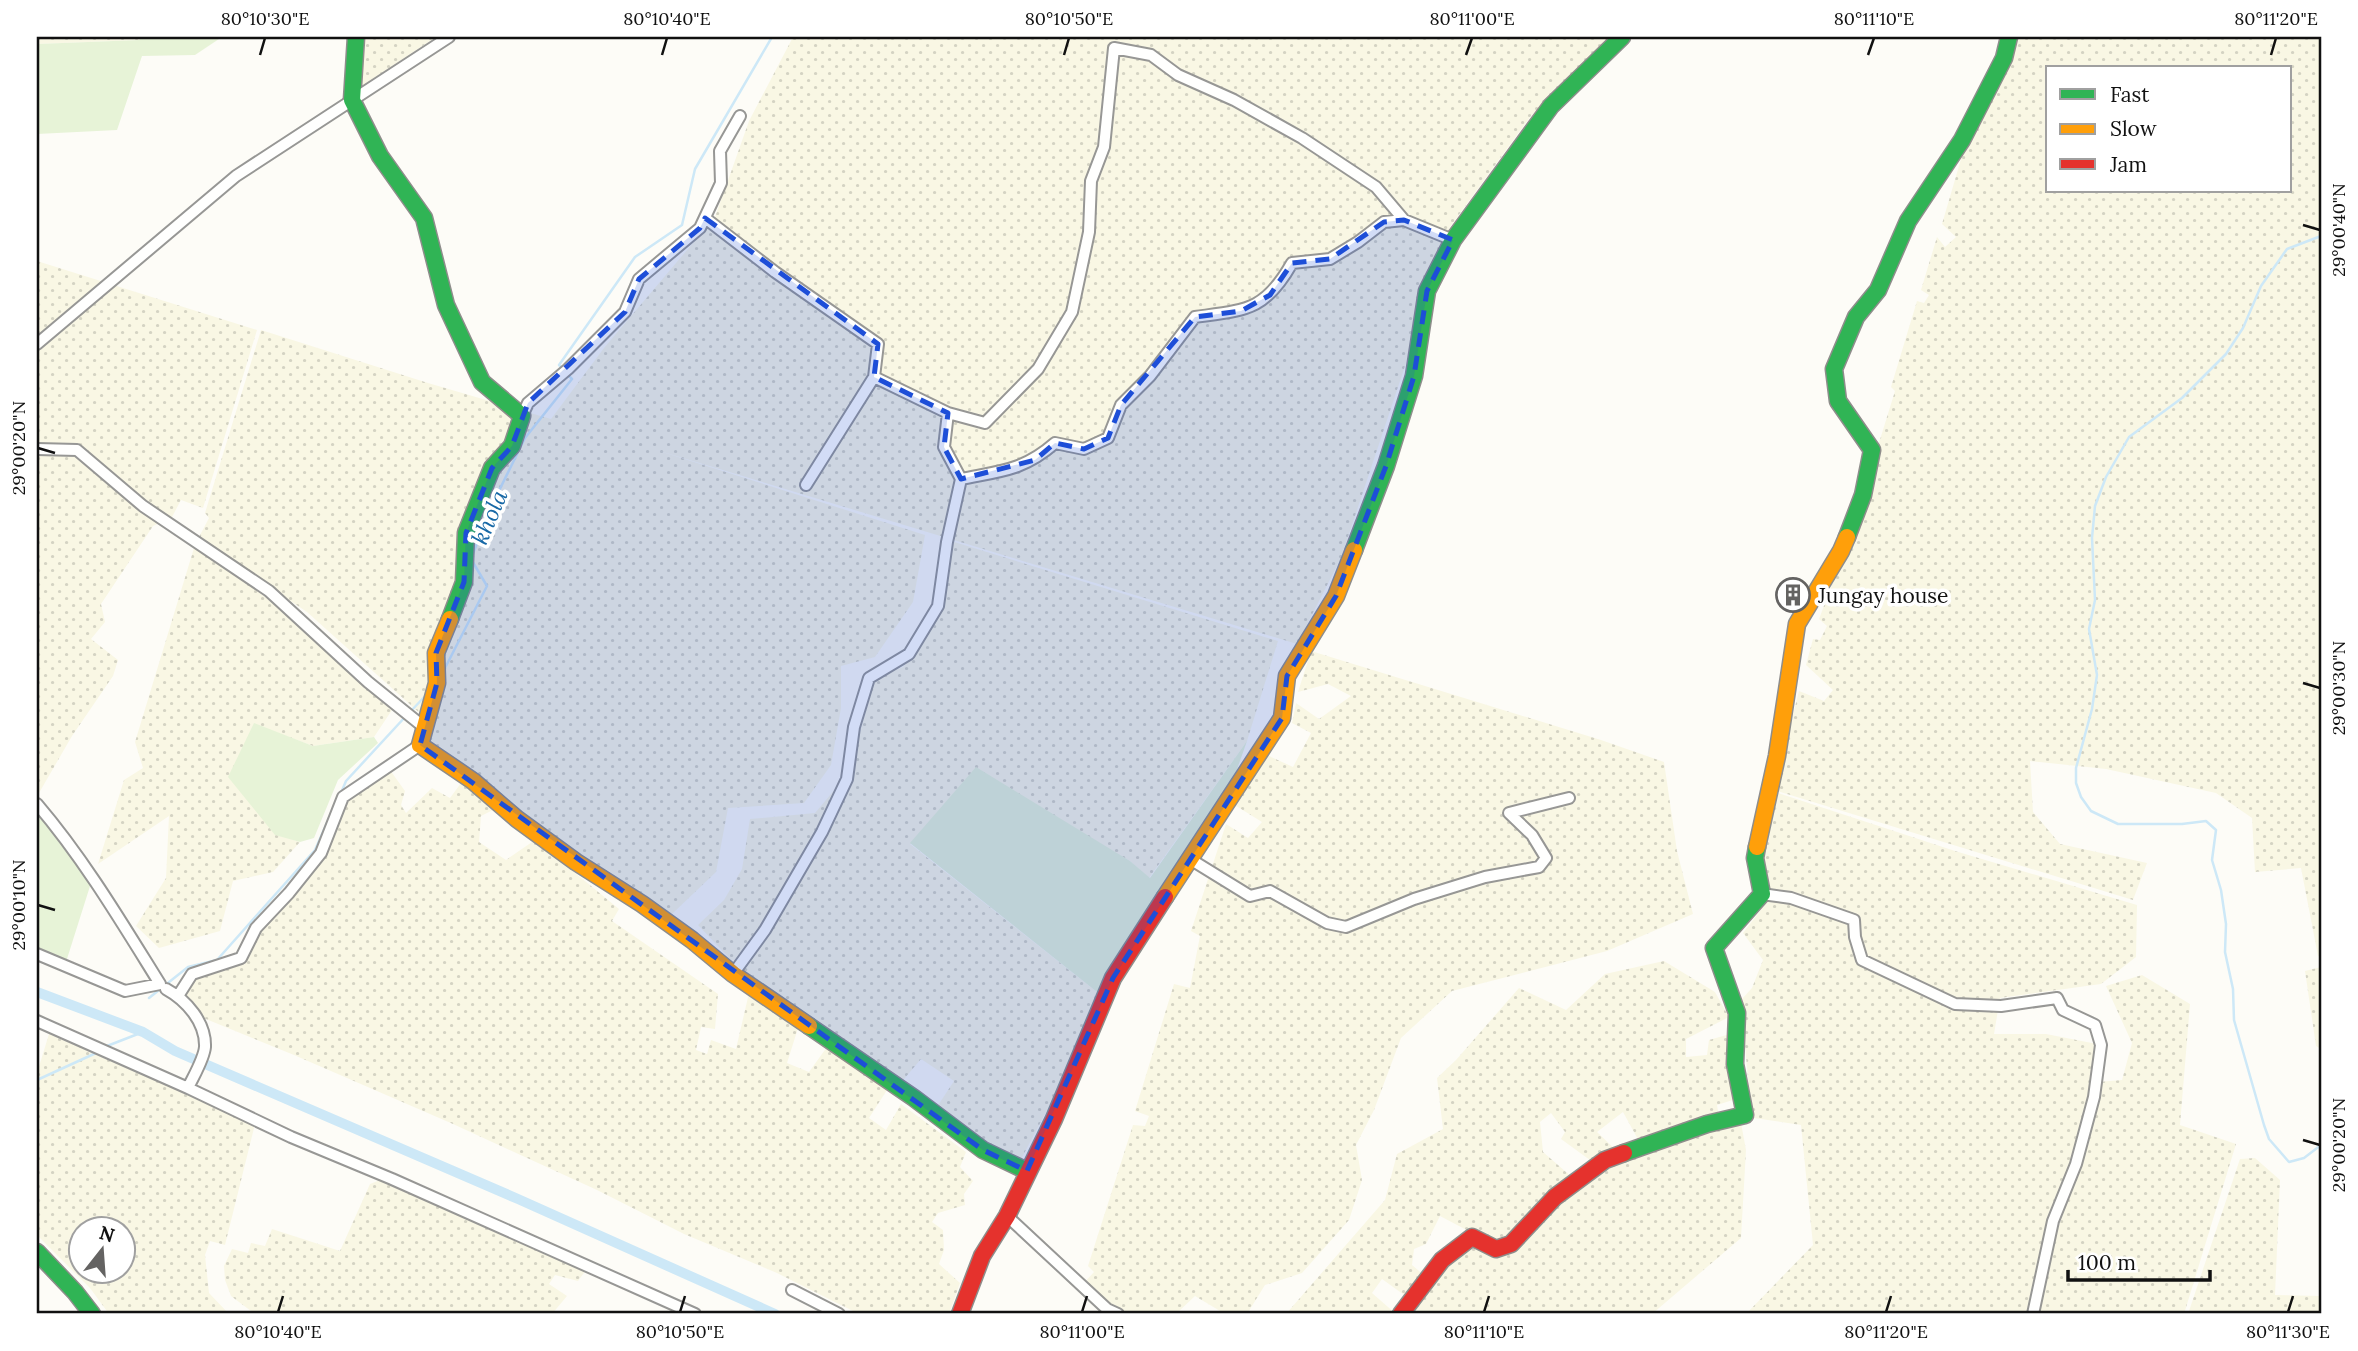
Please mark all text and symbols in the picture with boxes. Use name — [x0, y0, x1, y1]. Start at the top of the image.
text: 80°10'30"E — [221, 7, 309, 30]
text: 80°10'40"E — [623, 7, 711, 30]
text: 80°10'50"E — [1025, 7, 1113, 30]
text: 80°11'00"E — [1429, 7, 1515, 30]
text: 80°11'10"E — [1834, 7, 1914, 30]
text: 80°11'20"E — [2234, 7, 2318, 30]
legend — [2046, 66, 2292, 192]
text: Fast — [2110, 81, 2150, 108]
text: Slow — [2110, 115, 2157, 142]
text: Jam — [2109, 151, 2147, 178]
text: 29°00'40"N — [2327, 183, 2350, 277]
text: 29°00'20"N — [7, 401, 30, 495]
water label: khola — [465, 485, 513, 549]
building icon: Jungay house — [1774, 576, 1812, 614]
place label: Jungay house — [1817, 582, 1948, 609]
text: 29°00'30"N — [2327, 641, 2350, 735]
text: 29°00'10"N — [7, 859, 30, 951]
text: 29°00'20"N — [2327, 1098, 2350, 1192]
north arrow — [66, 1214, 136, 1284]
text: N — [96, 1220, 118, 1247]
scale bar — [2068, 1239, 2209, 1283]
text: 100 m — [2078, 1249, 2136, 1276]
text: 80°10'40"E — [234, 1320, 322, 1343]
text: 80°10'50"E — [636, 1320, 724, 1343]
text: 80°11'00"E — [1039, 1320, 1125, 1343]
text: 80°11'10"E — [1444, 1320, 1524, 1343]
text: 80°11'20"E — [1844, 1320, 1928, 1343]
text: 80°11'30"E — [2246, 1320, 2330, 1343]

